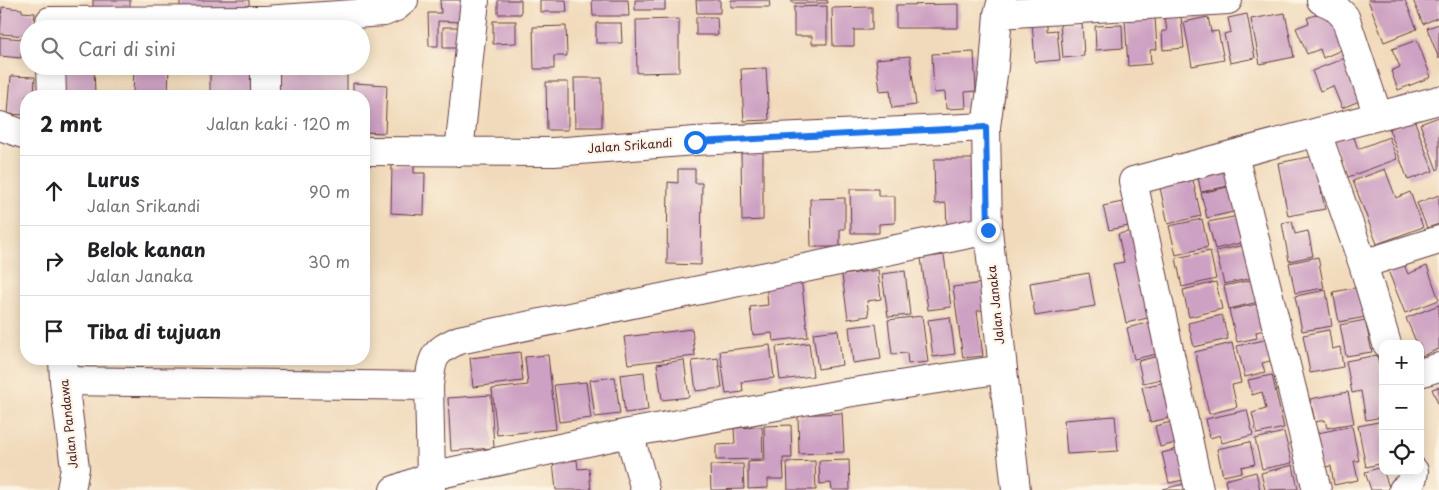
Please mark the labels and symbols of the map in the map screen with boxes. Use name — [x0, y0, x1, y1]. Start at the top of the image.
route start — [684, 131, 707, 154]
street label: Jalan Srikandi — [587, 133, 673, 157]
route end — [977, 219, 1000, 242]
street label: Jalan Janaka — [982, 264, 1008, 346]
street label: Jalan Pandawa — [54, 378, 82, 470]

